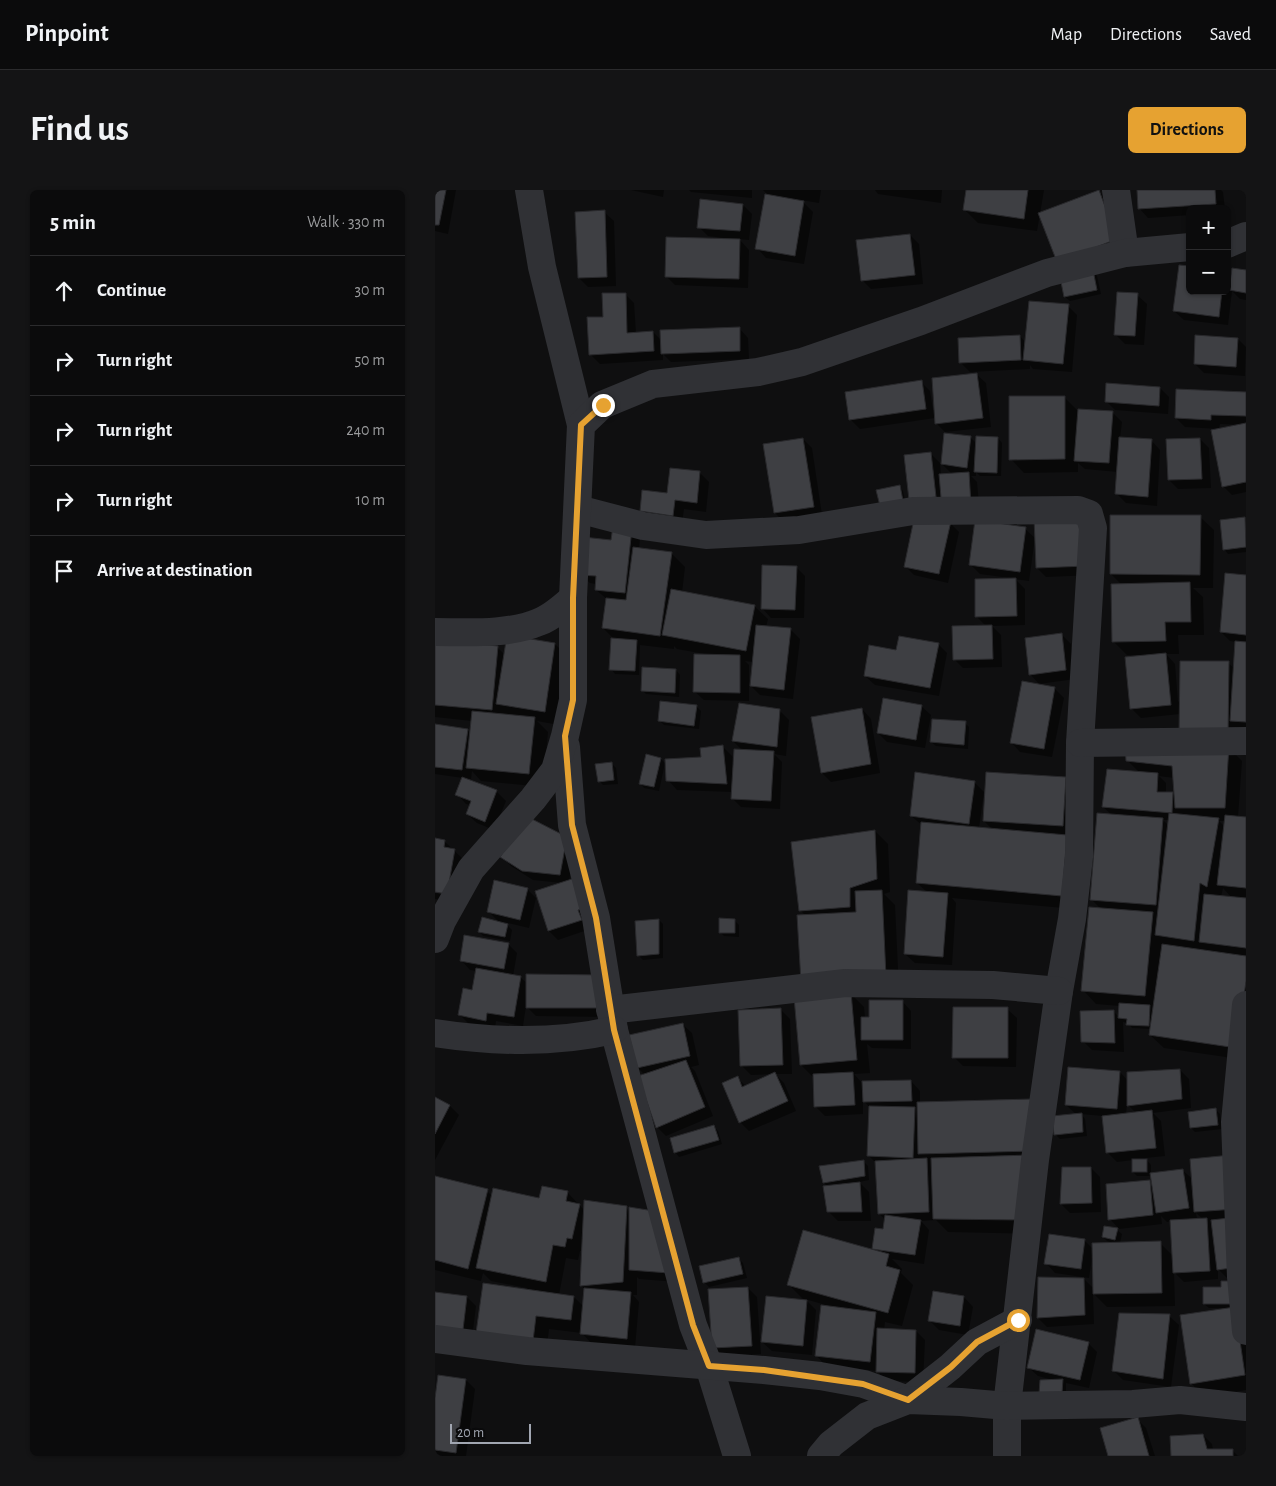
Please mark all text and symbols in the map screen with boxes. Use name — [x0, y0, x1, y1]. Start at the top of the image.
text: Pinpoint — [25, 22, 109, 46]
text: Map — [1051, 26, 1082, 44]
text: Directions — [1110, 26, 1182, 44]
text: Saved — [1210, 26, 1251, 44]
button: Directions — [1128, 107, 1246, 153]
text: Find us — [30, 112, 129, 147]
map controls — [1186, 205, 1231, 295]
button: + — [1186, 205, 1231, 250]
text: 5 min — [50, 212, 96, 233]
text: Walk · 330 m — [307, 214, 385, 230]
button: − — [1186, 250, 1231, 295]
icon: ahead — [50, 277, 78, 305]
text: Continue — [97, 281, 166, 300]
text: 30 m — [355, 282, 385, 298]
icon: right — [50, 347, 78, 375]
text: Turn right — [97, 351, 172, 370]
text: 50 m — [354, 352, 385, 368]
route end — [592, 394, 615, 417]
icon: right — [50, 417, 78, 445]
text: Turn right — [97, 421, 172, 440]
text: 240 m — [346, 422, 385, 438]
icon: right — [50, 487, 78, 515]
text: Turn right — [97, 491, 172, 510]
text: 10 m — [356, 492, 385, 508]
icon: arrive — [50, 557, 78, 585]
text: Arrive at destination — [97, 561, 253, 580]
route start — [1007, 1309, 1030, 1332]
scale bar — [450, 1421, 531, 1444]
text: 20 m — [457, 1426, 484, 1440]

